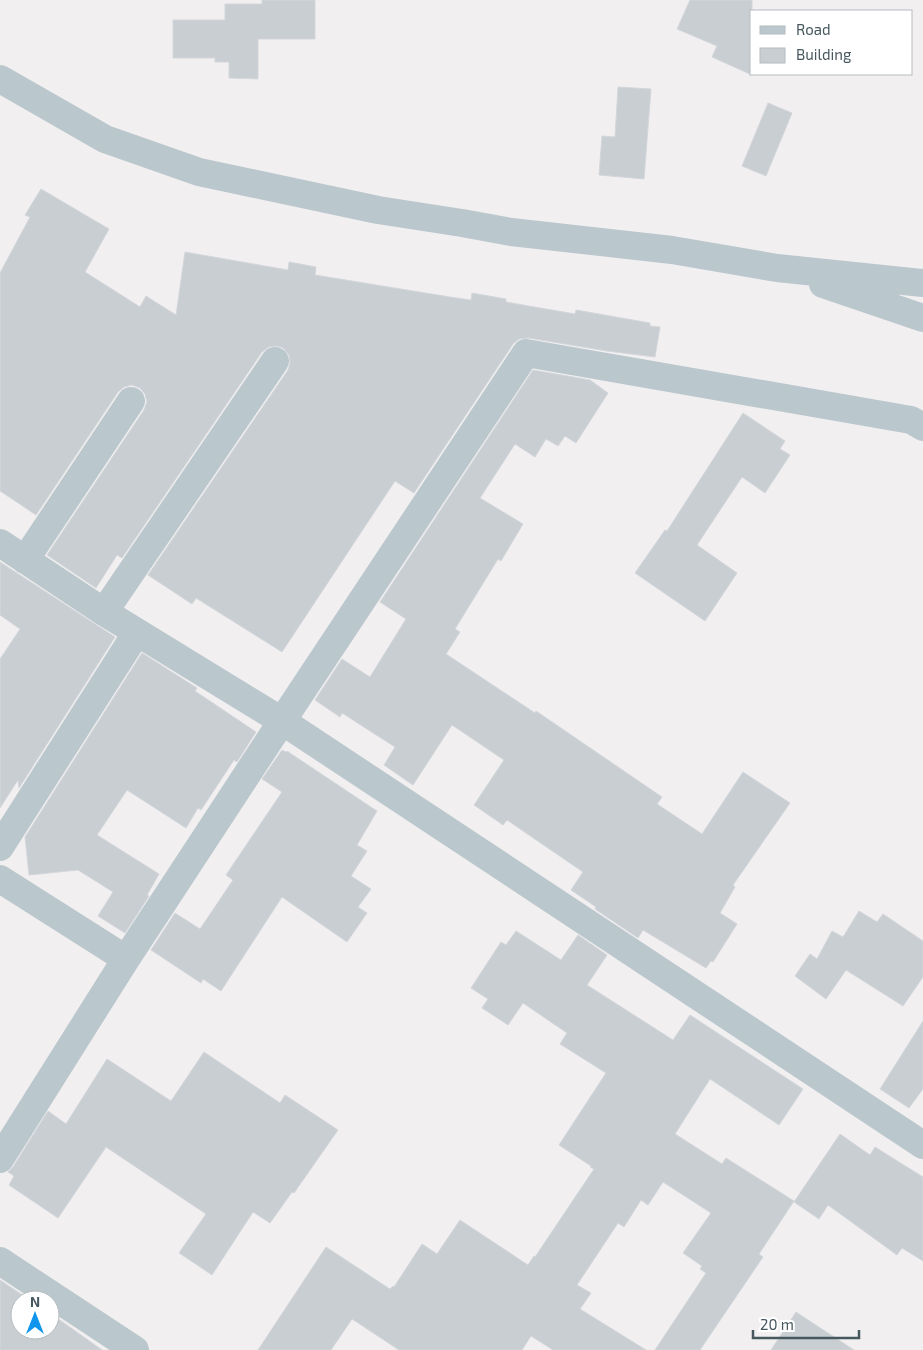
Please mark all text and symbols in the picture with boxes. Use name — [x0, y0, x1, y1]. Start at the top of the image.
legend — [750, 10, 913, 75]
text: Road — [796, 20, 831, 38]
text: Building — [796, 45, 852, 63]
north arrow — [10, 1290, 60, 1340]
text: N — [30, 1293, 40, 1310]
scale bar — [753, 1308, 859, 1340]
text: 20 m — [760, 1315, 794, 1333]

